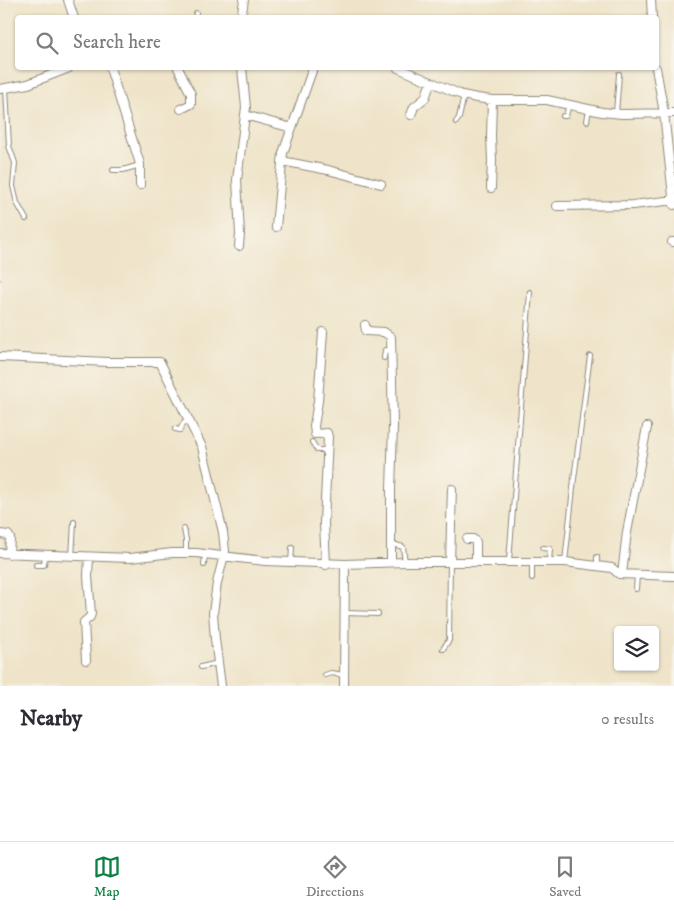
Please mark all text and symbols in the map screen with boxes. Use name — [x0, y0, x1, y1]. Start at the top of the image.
search box — [15, 15, 659, 70]
icon: search — [33, 29, 61, 57]
text: Search here — [73, 31, 161, 54]
map controls — [614, 626, 659, 671]
button: layers — [614, 626, 659, 671]
text: Nearby — [20, 706, 82, 732]
text: 0 results — [601, 709, 654, 729]
tab: Map — [93, 853, 121, 901]
tab: Directions — [306, 853, 364, 901]
tab: Saved — [549, 853, 581, 901]

